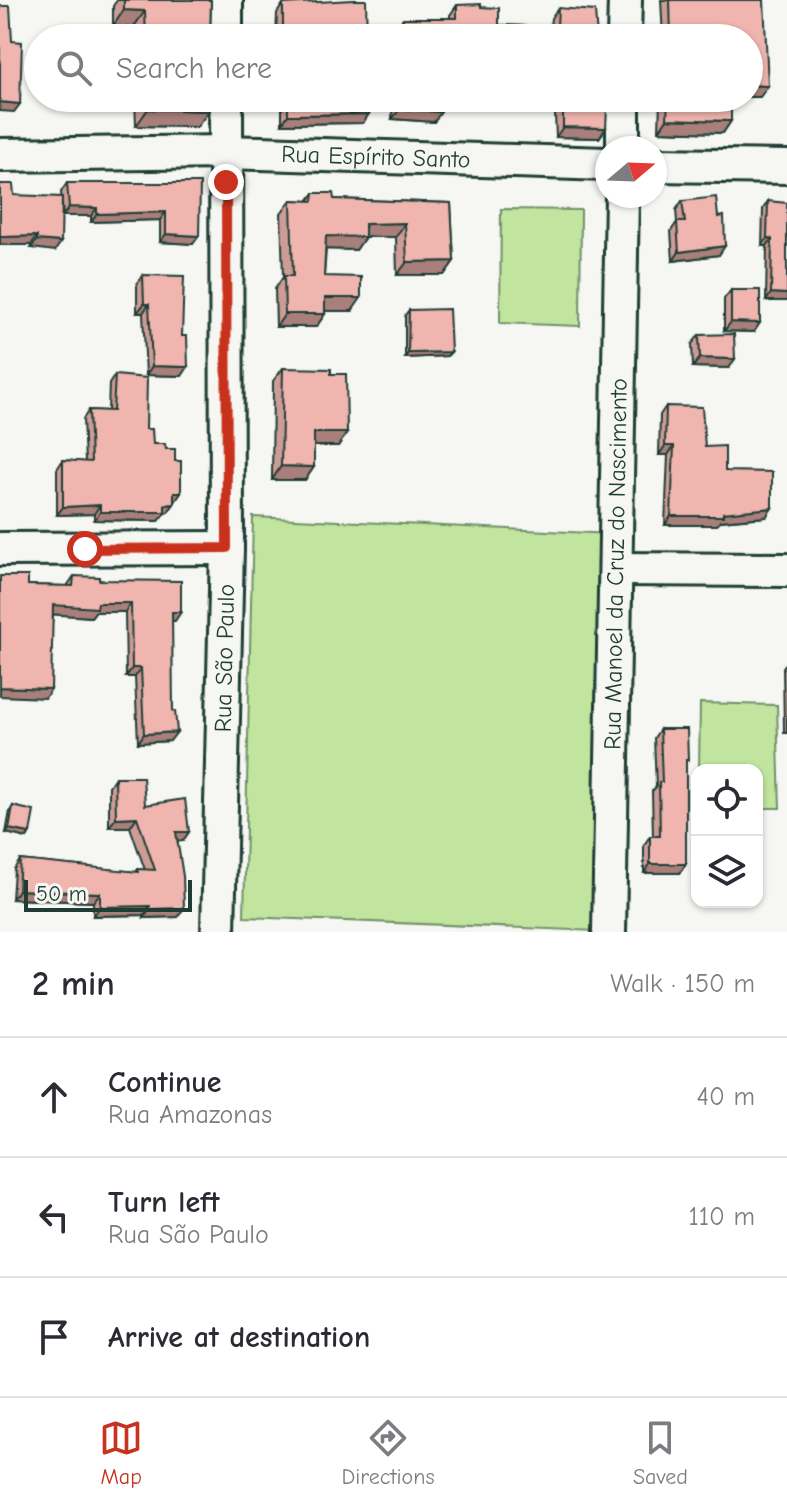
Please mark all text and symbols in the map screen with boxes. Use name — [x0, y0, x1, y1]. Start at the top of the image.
search box — [24, 24, 763, 112]
icon: search — [52, 46, 96, 90]
text: Search here — [116, 51, 272, 86]
north arrow — [595, 136, 667, 208]
street label: Rua Espírito Santo — [281, 140, 471, 174]
route end — [208, 164, 244, 200]
street label: Rua Manoel da Cruz do Nascimento — [598, 378, 633, 750]
route start — [67, 531, 103, 567]
street label: Rua São Paulo — [209, 584, 240, 733]
map controls — [691, 764, 763, 908]
button: locate — [691, 764, 763, 836]
button: layers — [691, 836, 763, 908]
scale bar — [24, 876, 192, 912]
text: 50 m — [36, 881, 87, 907]
text: 2 min — [32, 964, 115, 1004]
text: Walk · 150 m — [610, 969, 755, 999]
text: Continue — [108, 1065, 222, 1100]
icon: ahead — [32, 1075, 76, 1119]
text: 40 m — [696, 1082, 755, 1112]
text: Rua Amazonas — [108, 1100, 272, 1130]
text: Turn left — [108, 1185, 220, 1220]
icon: left — [32, 1195, 76, 1239]
text: 110 m — [688, 1202, 755, 1232]
text: Rua São Paulo — [108, 1220, 269, 1250]
icon: arrive — [32, 1315, 76, 1359]
text: Arrive at destination — [108, 1320, 370, 1355]
tab: Map — [99, 1416, 143, 1490]
tab: Directions — [342, 1416, 435, 1490]
tab: Saved — [633, 1416, 688, 1490]

